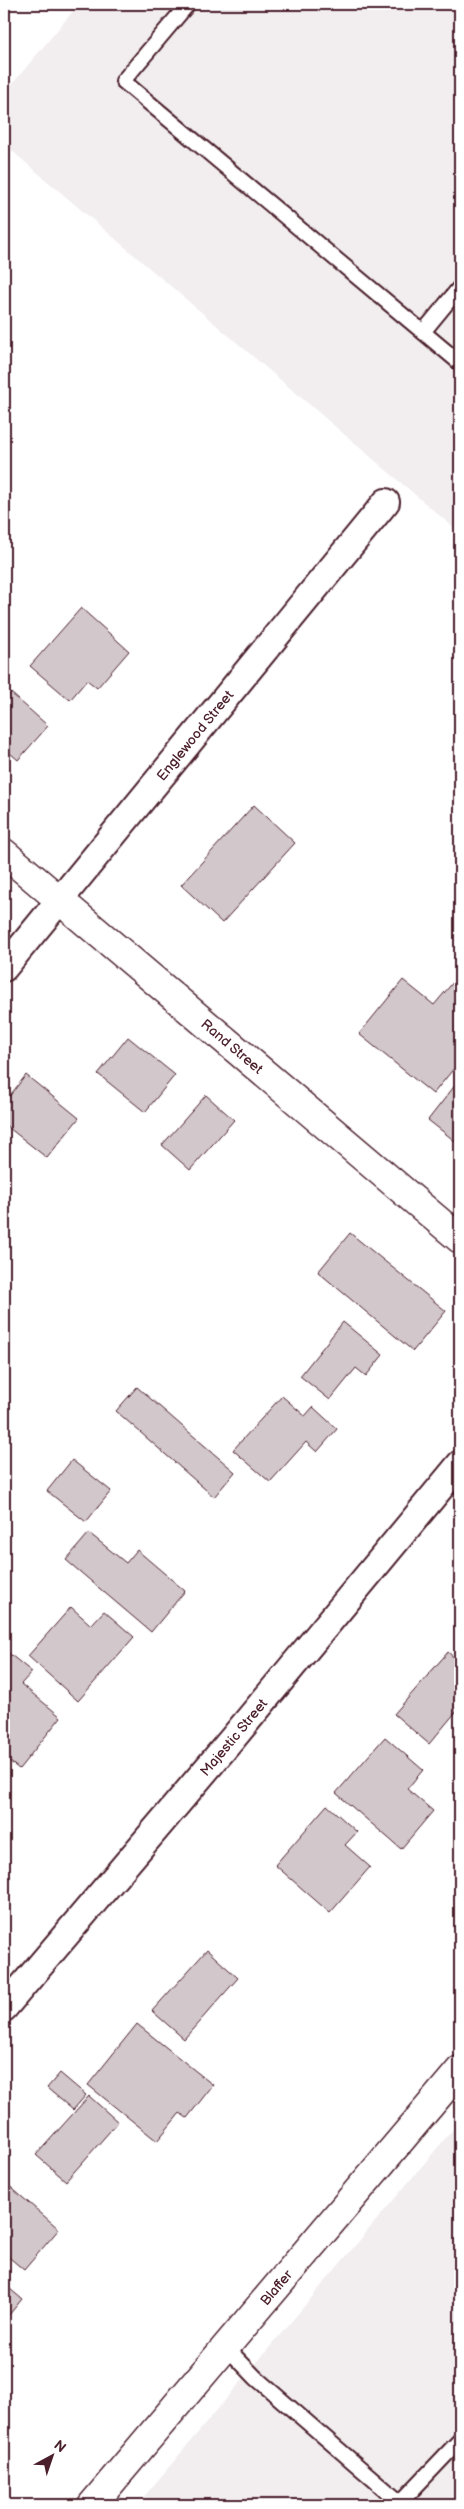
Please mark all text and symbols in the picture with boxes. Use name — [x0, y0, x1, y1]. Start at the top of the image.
street label: Englewood Street — [153, 686, 238, 784]
street label: Rand Street — [197, 1016, 267, 1078]
street label: Majestic Street — [197, 1695, 272, 1780]
street label: Blaffer — [257, 2266, 297, 2309]
north arrow — [28, 2432, 78, 2482]
text: N — [51, 2437, 70, 2456]

